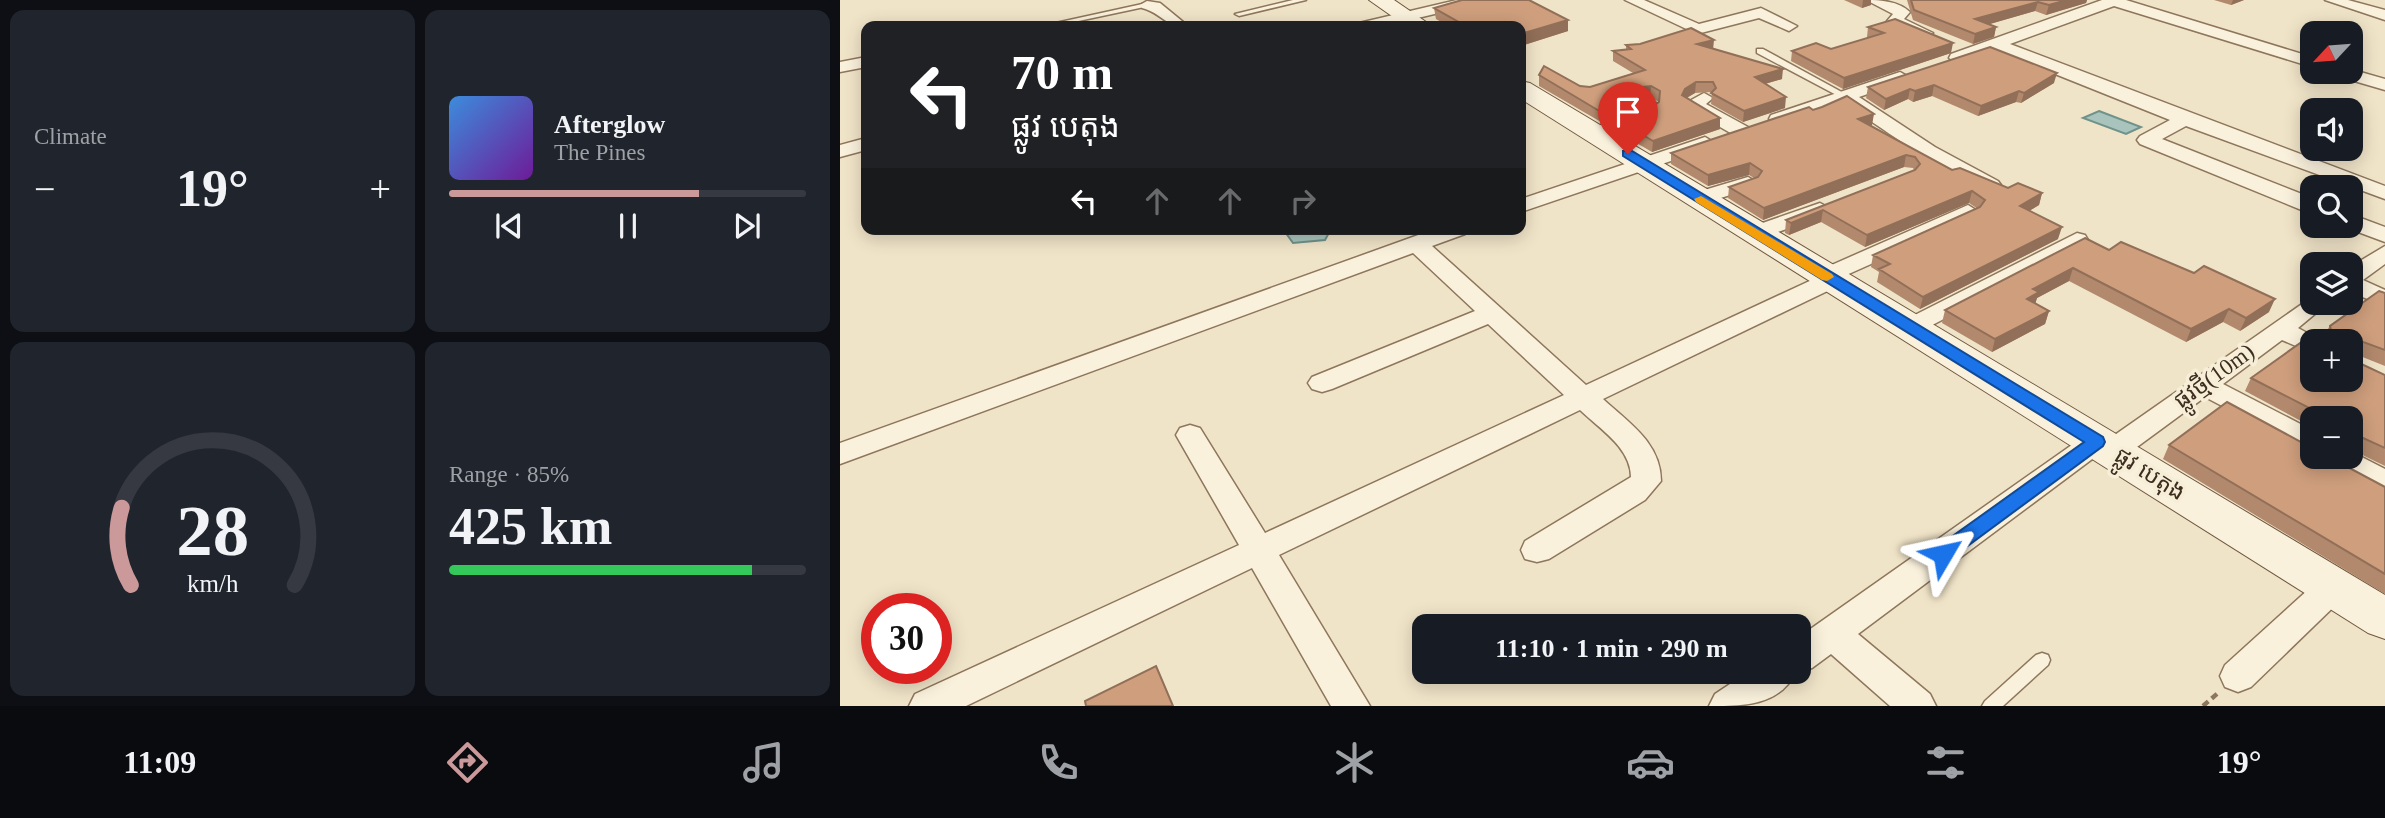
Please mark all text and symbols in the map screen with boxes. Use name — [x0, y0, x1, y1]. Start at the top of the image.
north arrow — [2300, 21, 2362, 84]
map controls — [2300, 21, 2363, 469]
text: 70 m — [1011, 45, 1113, 100]
icon: left — [896, 49, 987, 140]
pin — [1598, 82, 1658, 154]
icon: arrive — [1609, 93, 1647, 131]
button: sound — [2300, 98, 2363, 161]
text: ផ្លូវ បេតុង — [1011, 108, 1120, 144]
text: Afterglow — [554, 110, 665, 139]
text: Climate — [34, 124, 107, 149]
text: The Pines — [554, 140, 645, 165]
text: 19° — [176, 160, 249, 217]
text: − — [34, 168, 55, 210]
text: + — [370, 168, 391, 210]
button: search — [2300, 175, 2363, 238]
icon: left — [1065, 182, 1103, 220]
icon: ahead — [1138, 182, 1176, 220]
icon: ahead — [1211, 182, 1249, 220]
icon: right — [1284, 182, 1322, 220]
icon: previous — [490, 207, 528, 245]
icon: pause — [609, 207, 647, 245]
icon: next — [728, 207, 766, 245]
button: layers — [2300, 252, 2363, 315]
button: + — [2300, 329, 2363, 392]
street label: ផ្លូវថ្មី(10m) — [2167, 336, 2264, 421]
button: − — [2300, 406, 2363, 469]
street label: ផ្លូវ បេតុង — [2106, 443, 2190, 513]
text: Range · 85% — [449, 462, 569, 487]
text: 28 — [176, 490, 249, 571]
text: 425 km — [449, 498, 612, 555]
position arrow — [1906, 517, 1980, 591]
text: km/h — [187, 570, 239, 597]
speed limit sign: 30 — [861, 593, 952, 684]
text: 11:10 · 1 min · 290 m — [1495, 634, 1728, 663]
icon: directions — [443, 738, 492, 787]
icon: music — [739, 738, 788, 787]
icon: phone — [1034, 738, 1083, 787]
icon: climate — [1330, 738, 1379, 787]
icon: car — [1626, 738, 1675, 787]
icon: filters — [1921, 738, 1970, 787]
text: 11:09 — [123, 744, 196, 780]
text: 19° — [2217, 744, 2262, 780]

